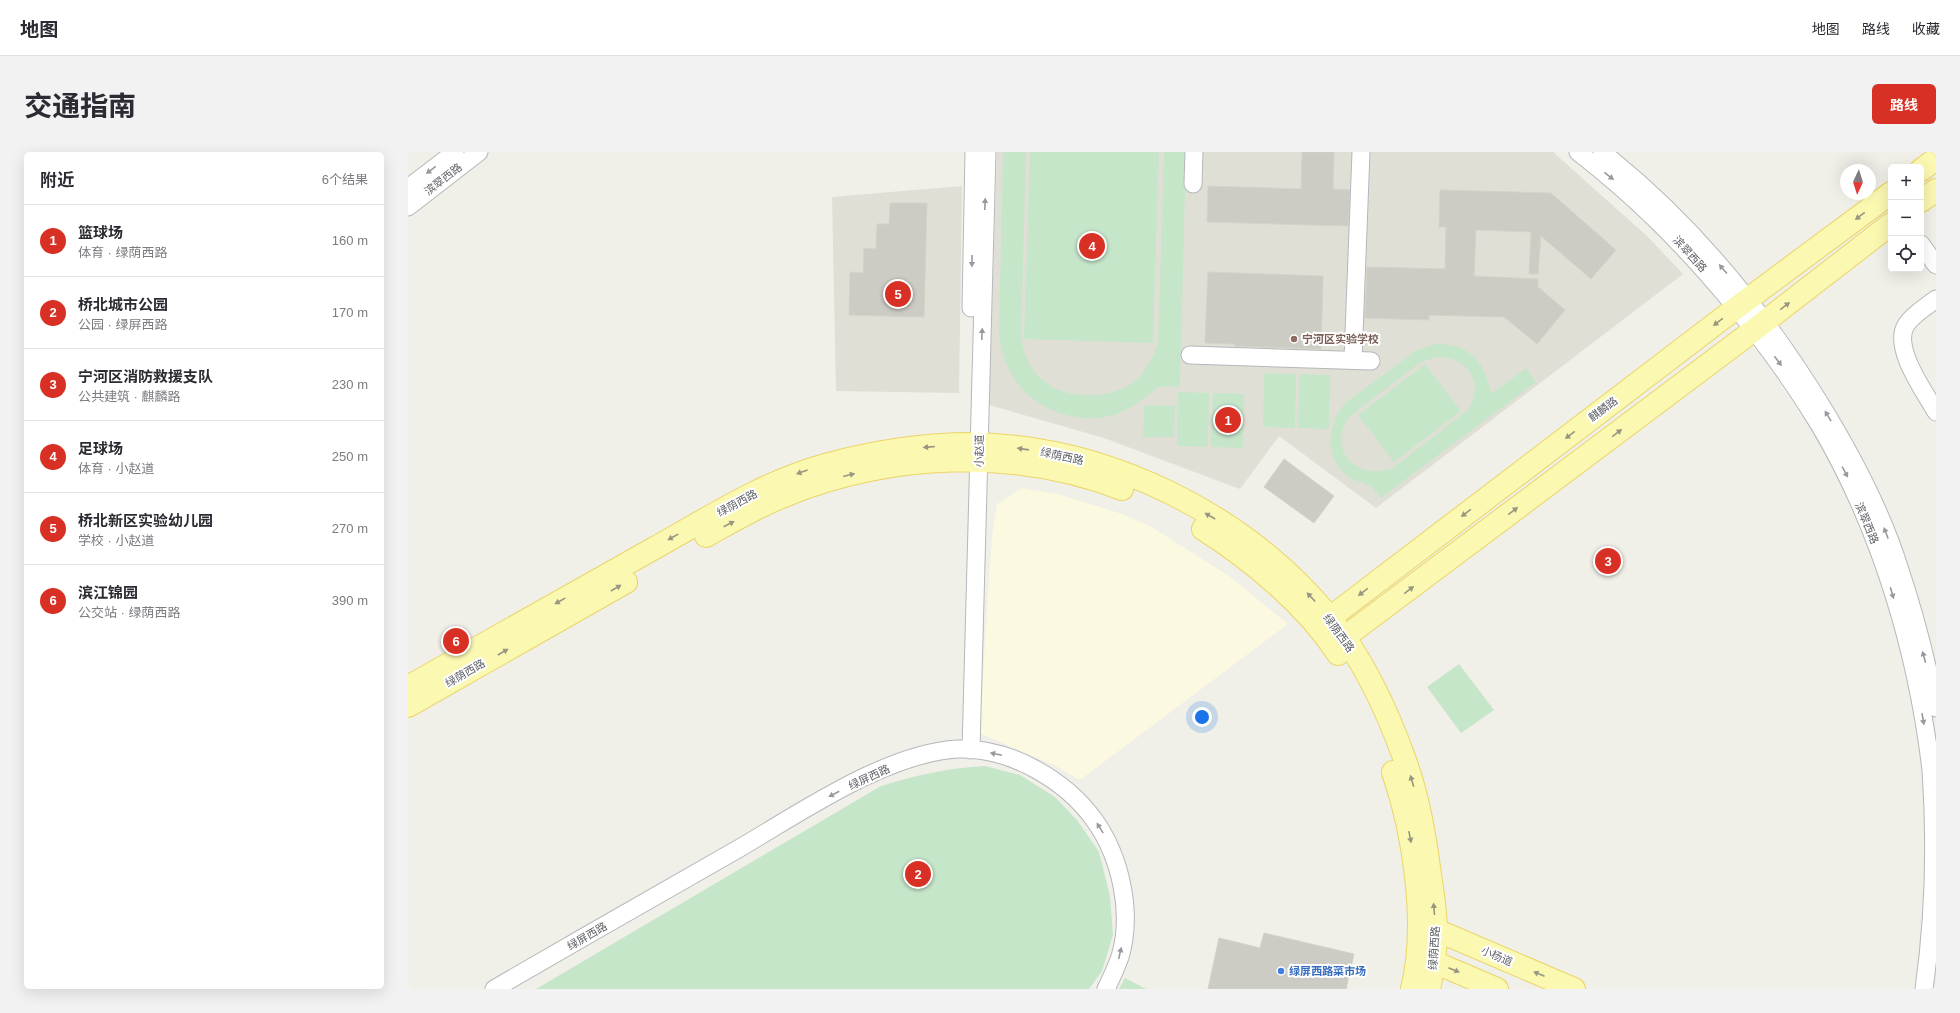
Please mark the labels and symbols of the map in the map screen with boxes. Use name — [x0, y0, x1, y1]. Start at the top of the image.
street label: 滨翠西路 — [422, 161, 464, 197]
north arrow — [1840, 164, 1876, 200]
one-way arrow — [426, 166, 437, 174]
one-way arrow — [1603, 172, 1614, 180]
one-way arrow — [982, 197, 988, 210]
one-way arrow — [1854, 212, 1865, 220]
pin: 4 — [1079, 231, 1105, 261]
street label: 滨翠西路 — [1671, 234, 1709, 274]
one-way arrow — [968, 255, 975, 267]
one-way arrow — [1719, 264, 1728, 274]
pin: 5 — [885, 279, 911, 309]
one-way arrow — [1779, 302, 1790, 310]
one-way arrow — [1712, 318, 1723, 326]
one-way arrow — [978, 328, 985, 340]
place label: 宁河区实验学校 — [1302, 333, 1379, 345]
marker: 宁河区实验学校 — [1289, 334, 1299, 344]
one-way arrow — [1773, 356, 1782, 367]
street label: 麒麟路 — [1586, 394, 1620, 424]
pin: 1 — [1215, 405, 1241, 435]
one-way arrow — [1824, 411, 1832, 421]
one-way arrow — [1611, 429, 1622, 438]
one-way arrow — [1564, 430, 1575, 439]
street label: 小赵道 — [973, 434, 985, 468]
one-way arrow — [923, 443, 935, 450]
one-way arrow — [1017, 446, 1029, 452]
street label: 绿荫西路 — [1039, 446, 1085, 466]
one-way arrow — [1842, 467, 1848, 478]
one-way arrow — [795, 470, 807, 476]
one-way arrow — [843, 471, 855, 477]
street label: 绿荫西路 — [715, 487, 759, 519]
street label: 滨翠西路 — [1853, 500, 1881, 546]
one-way arrow — [1508, 508, 1518, 516]
one-way arrow — [1461, 509, 1472, 518]
one-way arrow — [1204, 512, 1216, 519]
one-way arrow — [723, 521, 735, 527]
one-way arrow — [1883, 526, 1889, 538]
one-way arrow — [667, 534, 679, 541]
pin: 3 — [1595, 546, 1621, 576]
one-way arrow — [610, 584, 622, 591]
one-way arrow — [1404, 586, 1414, 594]
one-way arrow — [1890, 587, 1896, 599]
one-way arrow — [1357, 588, 1368, 596]
one-way arrow — [1306, 592, 1316, 602]
one-way arrow — [554, 598, 566, 605]
street label: 绿荫西路 — [1321, 612, 1357, 654]
pin: 6 — [443, 626, 469, 656]
one-way arrow — [497, 649, 509, 656]
one-way arrow — [1921, 650, 1927, 663]
street label: 绿荫西路 — [443, 657, 487, 689]
your location — [1192, 707, 1212, 727]
one-way arrow — [1921, 713, 1927, 725]
one-way arrow — [990, 751, 1003, 757]
street label: 绿屏西路 — [847, 762, 891, 792]
one-way arrow — [1409, 774, 1415, 786]
one-way arrow — [828, 791, 840, 797]
one-way arrow — [1096, 822, 1103, 834]
one-way arrow — [1407, 831, 1413, 843]
pin: 2 — [905, 859, 931, 889]
one-way arrow — [1431, 903, 1438, 915]
street label: 绿屏西路 — [565, 920, 609, 952]
street label: 绿荫西路 — [1426, 926, 1442, 970]
street label: 小杨道 — [1479, 944, 1515, 968]
one-way arrow — [1118, 947, 1124, 959]
place label: 绿屏西路菜市场 — [1289, 965, 1366, 977]
marker: 绿屏西路菜市场 — [1276, 966, 1286, 976]
one-way arrow — [1448, 967, 1460, 974]
one-way arrow — [1532, 970, 1544, 976]

